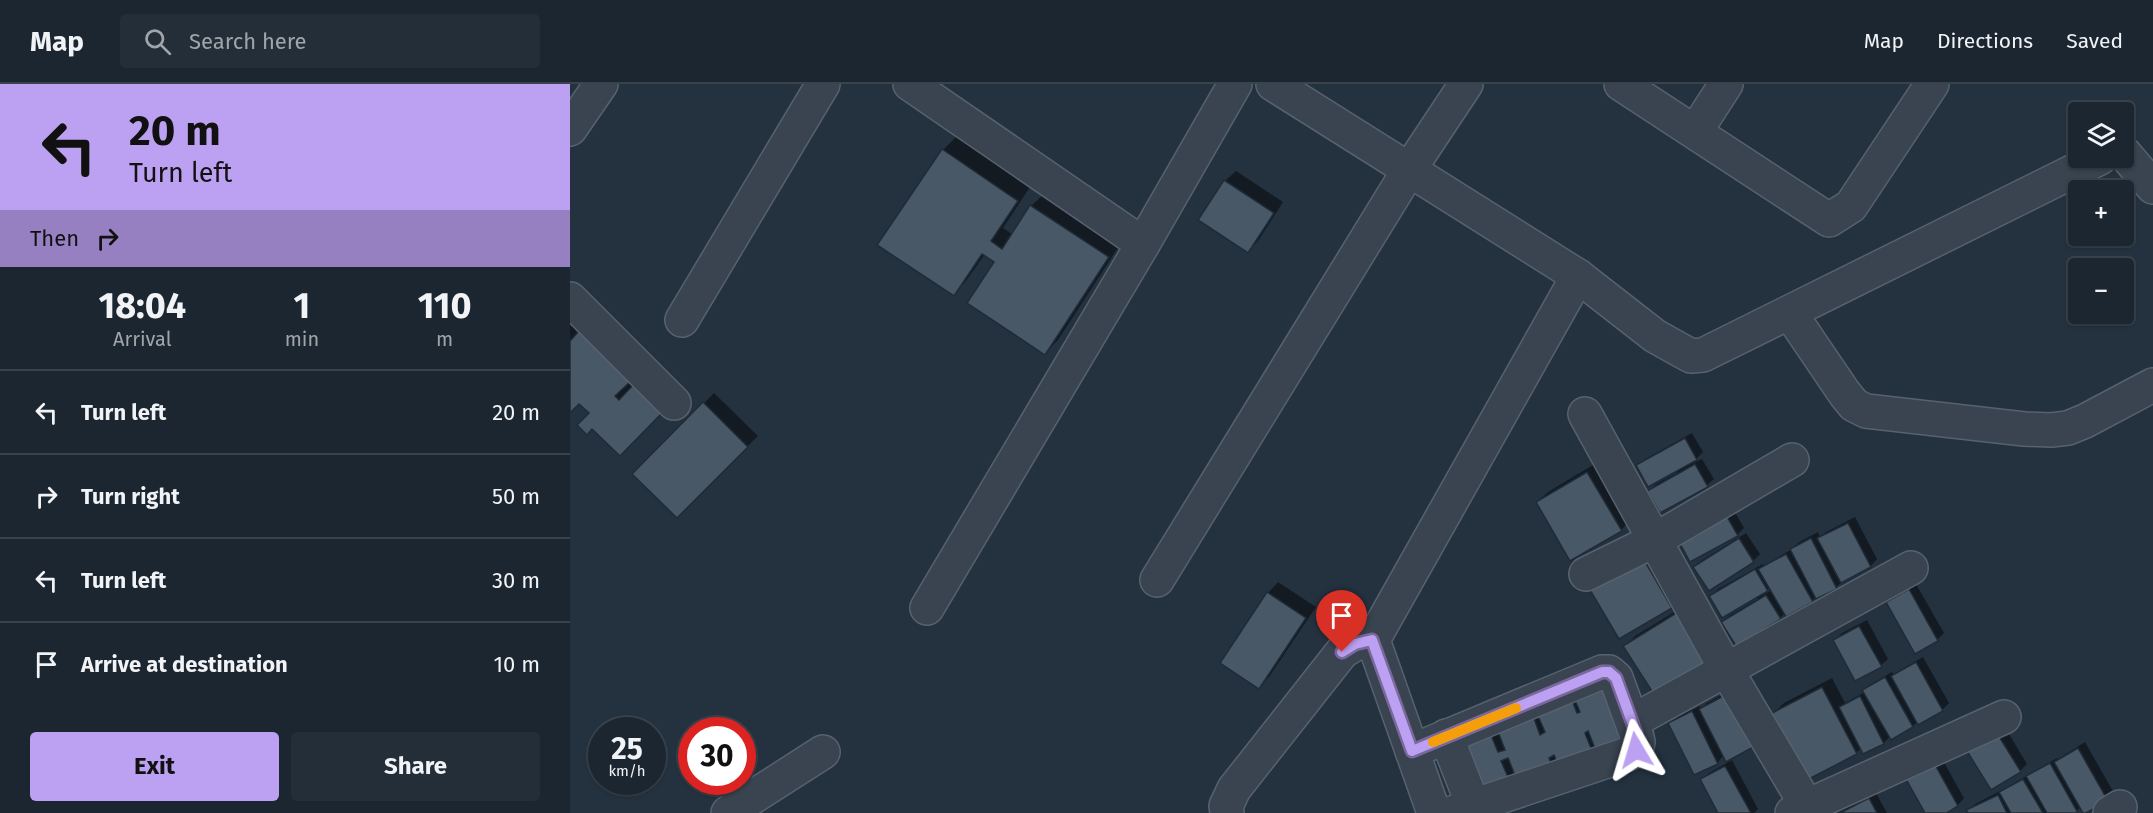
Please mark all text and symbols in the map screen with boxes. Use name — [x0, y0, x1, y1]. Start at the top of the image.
search box — [120, 14, 540, 68]
text: Map — [30, 25, 84, 58]
icon: search — [141, 25, 174, 58]
text: Search here — [189, 28, 307, 55]
text: Map — [1864, 28, 1904, 54]
text: Directions — [1937, 28, 2033, 54]
text: Saved — [2066, 28, 2123, 54]
map controls — [2068, 102, 2134, 324]
button: layers — [2068, 102, 2134, 168]
text: 20 m — [129, 106, 221, 156]
icon: left — [30, 108, 108, 186]
text: Turn left — [129, 157, 232, 189]
button: + — [2068, 180, 2134, 246]
icon: right — [91, 222, 124, 255]
text: Then — [30, 225, 79, 252]
button: − — [2068, 258, 2134, 324]
text: 18:04 — [99, 284, 186, 328]
text: 1 — [294, 284, 310, 328]
text: 110 — [418, 284, 472, 328]
text: Arrival — [113, 327, 172, 351]
text: min — [285, 327, 319, 351]
text: m — [436, 327, 453, 351]
icon: left — [30, 396, 63, 429]
text: Turn left — [81, 399, 166, 426]
text: 20 m — [492, 399, 540, 426]
icon: right — [30, 480, 63, 513]
text: Turn right — [81, 483, 180, 510]
text: 50 m — [492, 483, 540, 510]
icon: left — [30, 564, 63, 597]
text: Turn left — [81, 567, 166, 594]
text: 30 m — [492, 567, 540, 594]
pin — [1316, 590, 1367, 652]
icon: arrive — [1325, 599, 1358, 632]
icon: arrive — [30, 648, 63, 681]
text: Arrive at destination — [81, 651, 288, 678]
text: 10 m — [494, 651, 540, 678]
speed limit sign: 30 — [678, 717, 756, 795]
position arrow — [1604, 718, 1668, 782]
text: 25 — [611, 731, 643, 767]
button: Exit — [30, 732, 279, 801]
button: Share — [291, 732, 540, 801]
text: km/h — [608, 762, 646, 780]

